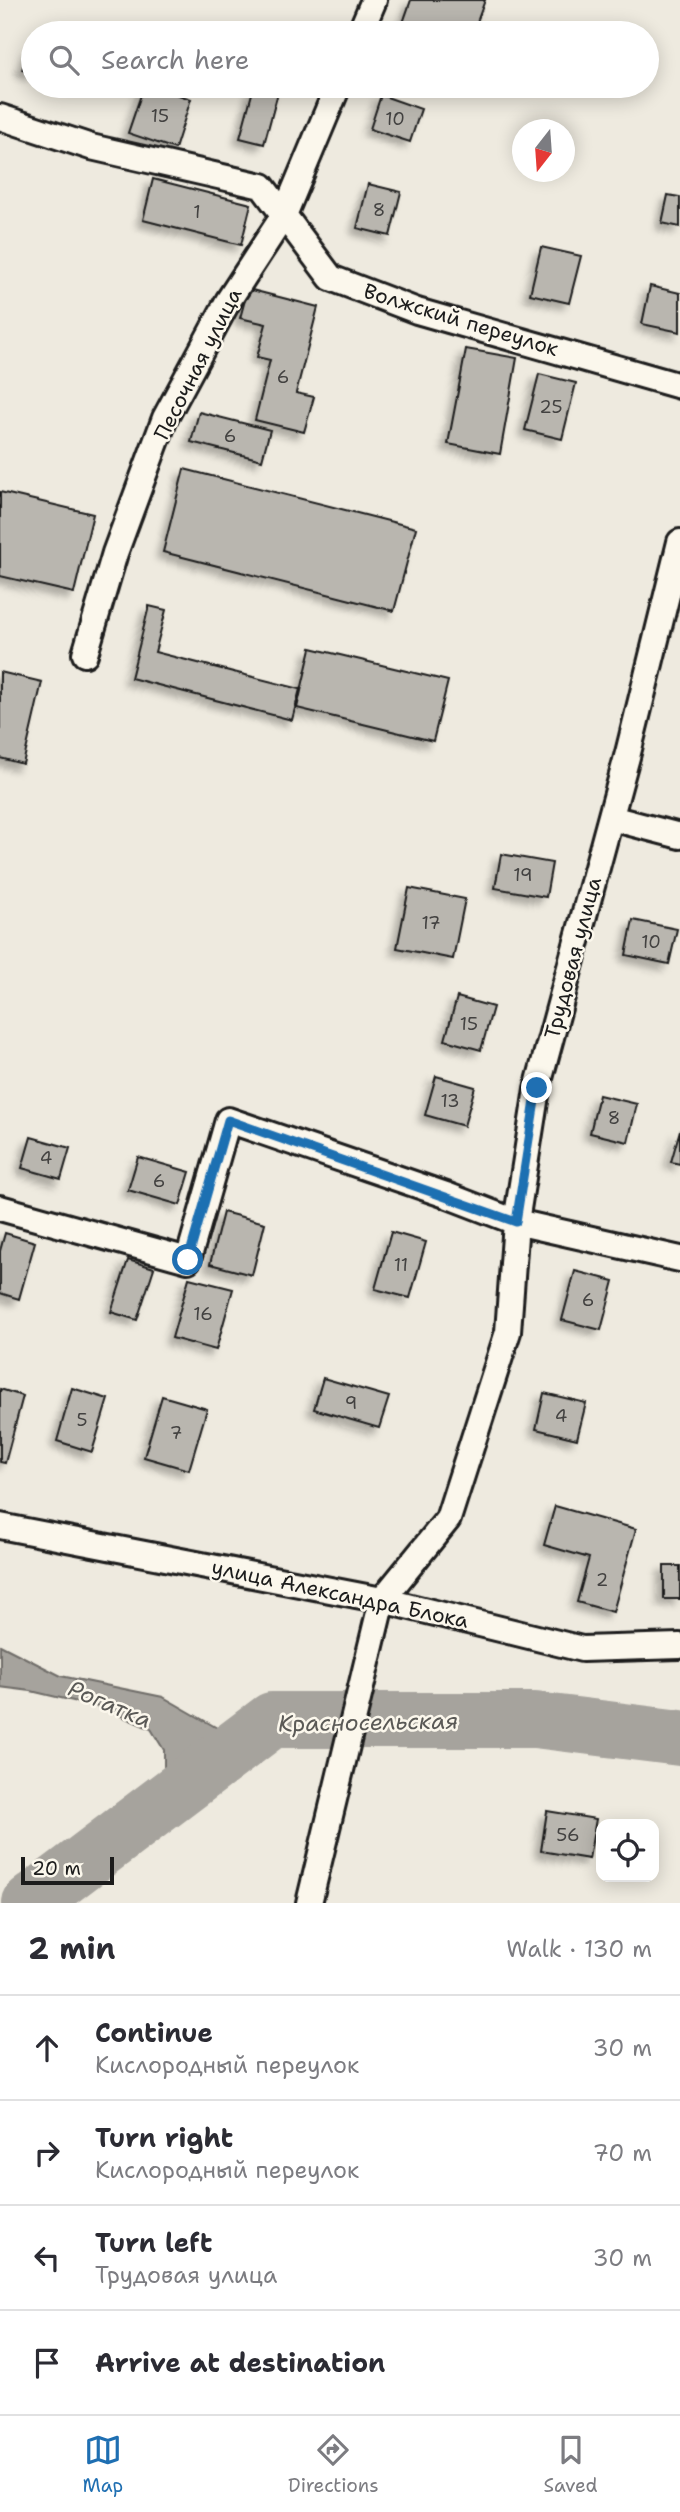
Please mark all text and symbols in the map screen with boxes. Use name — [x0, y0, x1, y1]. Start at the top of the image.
search box — [21, 21, 659, 98]
icon: search — [45, 41, 83, 79]
text: Search here — [101, 42, 250, 77]
house number: 15 — [151, 104, 169, 128]
house number: 10 — [385, 107, 405, 131]
north arrow — [512, 119, 575, 182]
house number: 8 — [373, 198, 385, 222]
house number: 1 — [193, 200, 201, 224]
street label: Волжский переулок — [360, 277, 562, 363]
street label: Песочная улица — [148, 283, 248, 445]
house number: 6 — [277, 365, 289, 389]
house number: 25 — [539, 395, 563, 419]
house number: 6 — [224, 424, 236, 448]
house number: 19 — [513, 863, 533, 887]
street label: Трудовая улица — [538, 874, 608, 1042]
house number: 17 — [421, 911, 441, 935]
house number: 10 — [641, 930, 661, 954]
house number: 15 — [460, 1012, 478, 1036]
route end — [521, 1072, 552, 1103]
house number: 13 — [440, 1089, 460, 1113]
house number: 8 — [608, 1106, 620, 1130]
house number: 4 — [40, 1146, 52, 1170]
house number: 6 — [153, 1169, 165, 1193]
route start — [172, 1244, 203, 1275]
house number: 11 — [394, 1253, 408, 1277]
house number: 6 — [582, 1288, 594, 1312]
house number: 16 — [193, 1302, 213, 1326]
house number: 9 — [345, 1391, 357, 1415]
house number: 4 — [555, 1404, 567, 1428]
house number: 5 — [76, 1408, 88, 1432]
house number: 7 — [170, 1421, 182, 1445]
street label: улица Александра Блока — [209, 1553, 471, 1635]
house number: 2 — [596, 1568, 608, 1592]
water label: Рогатка — [64, 1673, 156, 1735]
water label: Красносельская — [278, 1705, 458, 1739]
map controls — [596, 1819, 659, 1882]
button: locate — [596, 1819, 659, 1882]
house number: 56 — [556, 1823, 580, 1847]
scale bar — [21, 1854, 114, 1886]
text: 20 m — [32, 1856, 81, 1881]
text: 2 min — [28, 1928, 115, 1969]
text: Walk · 130 m — [506, 1934, 652, 1964]
text: Continue — [95, 2015, 213, 2050]
icon: ahead — [28, 2029, 66, 2067]
text: 30 m — [593, 2033, 652, 2063]
text: Кислородный переулок — [95, 2050, 359, 2080]
text: Turn right — [95, 2120, 233, 2155]
icon: right — [28, 2134, 66, 2172]
text: 70 m — [593, 2138, 652, 2168]
text: Кислородный переулок — [95, 2155, 359, 2185]
text: Turn left — [95, 2225, 212, 2260]
icon: left — [28, 2239, 66, 2277]
text: 30 m — [593, 2243, 652, 2273]
text: Трудовая улица — [95, 2260, 277, 2290]
icon: arrive — [28, 2344, 66, 2382]
text: Arrive at destination — [95, 2345, 385, 2380]
tab: Map — [82, 2431, 123, 2498]
tab: Directions — [288, 2431, 379, 2498]
tab: Saved — [544, 2431, 598, 2498]

